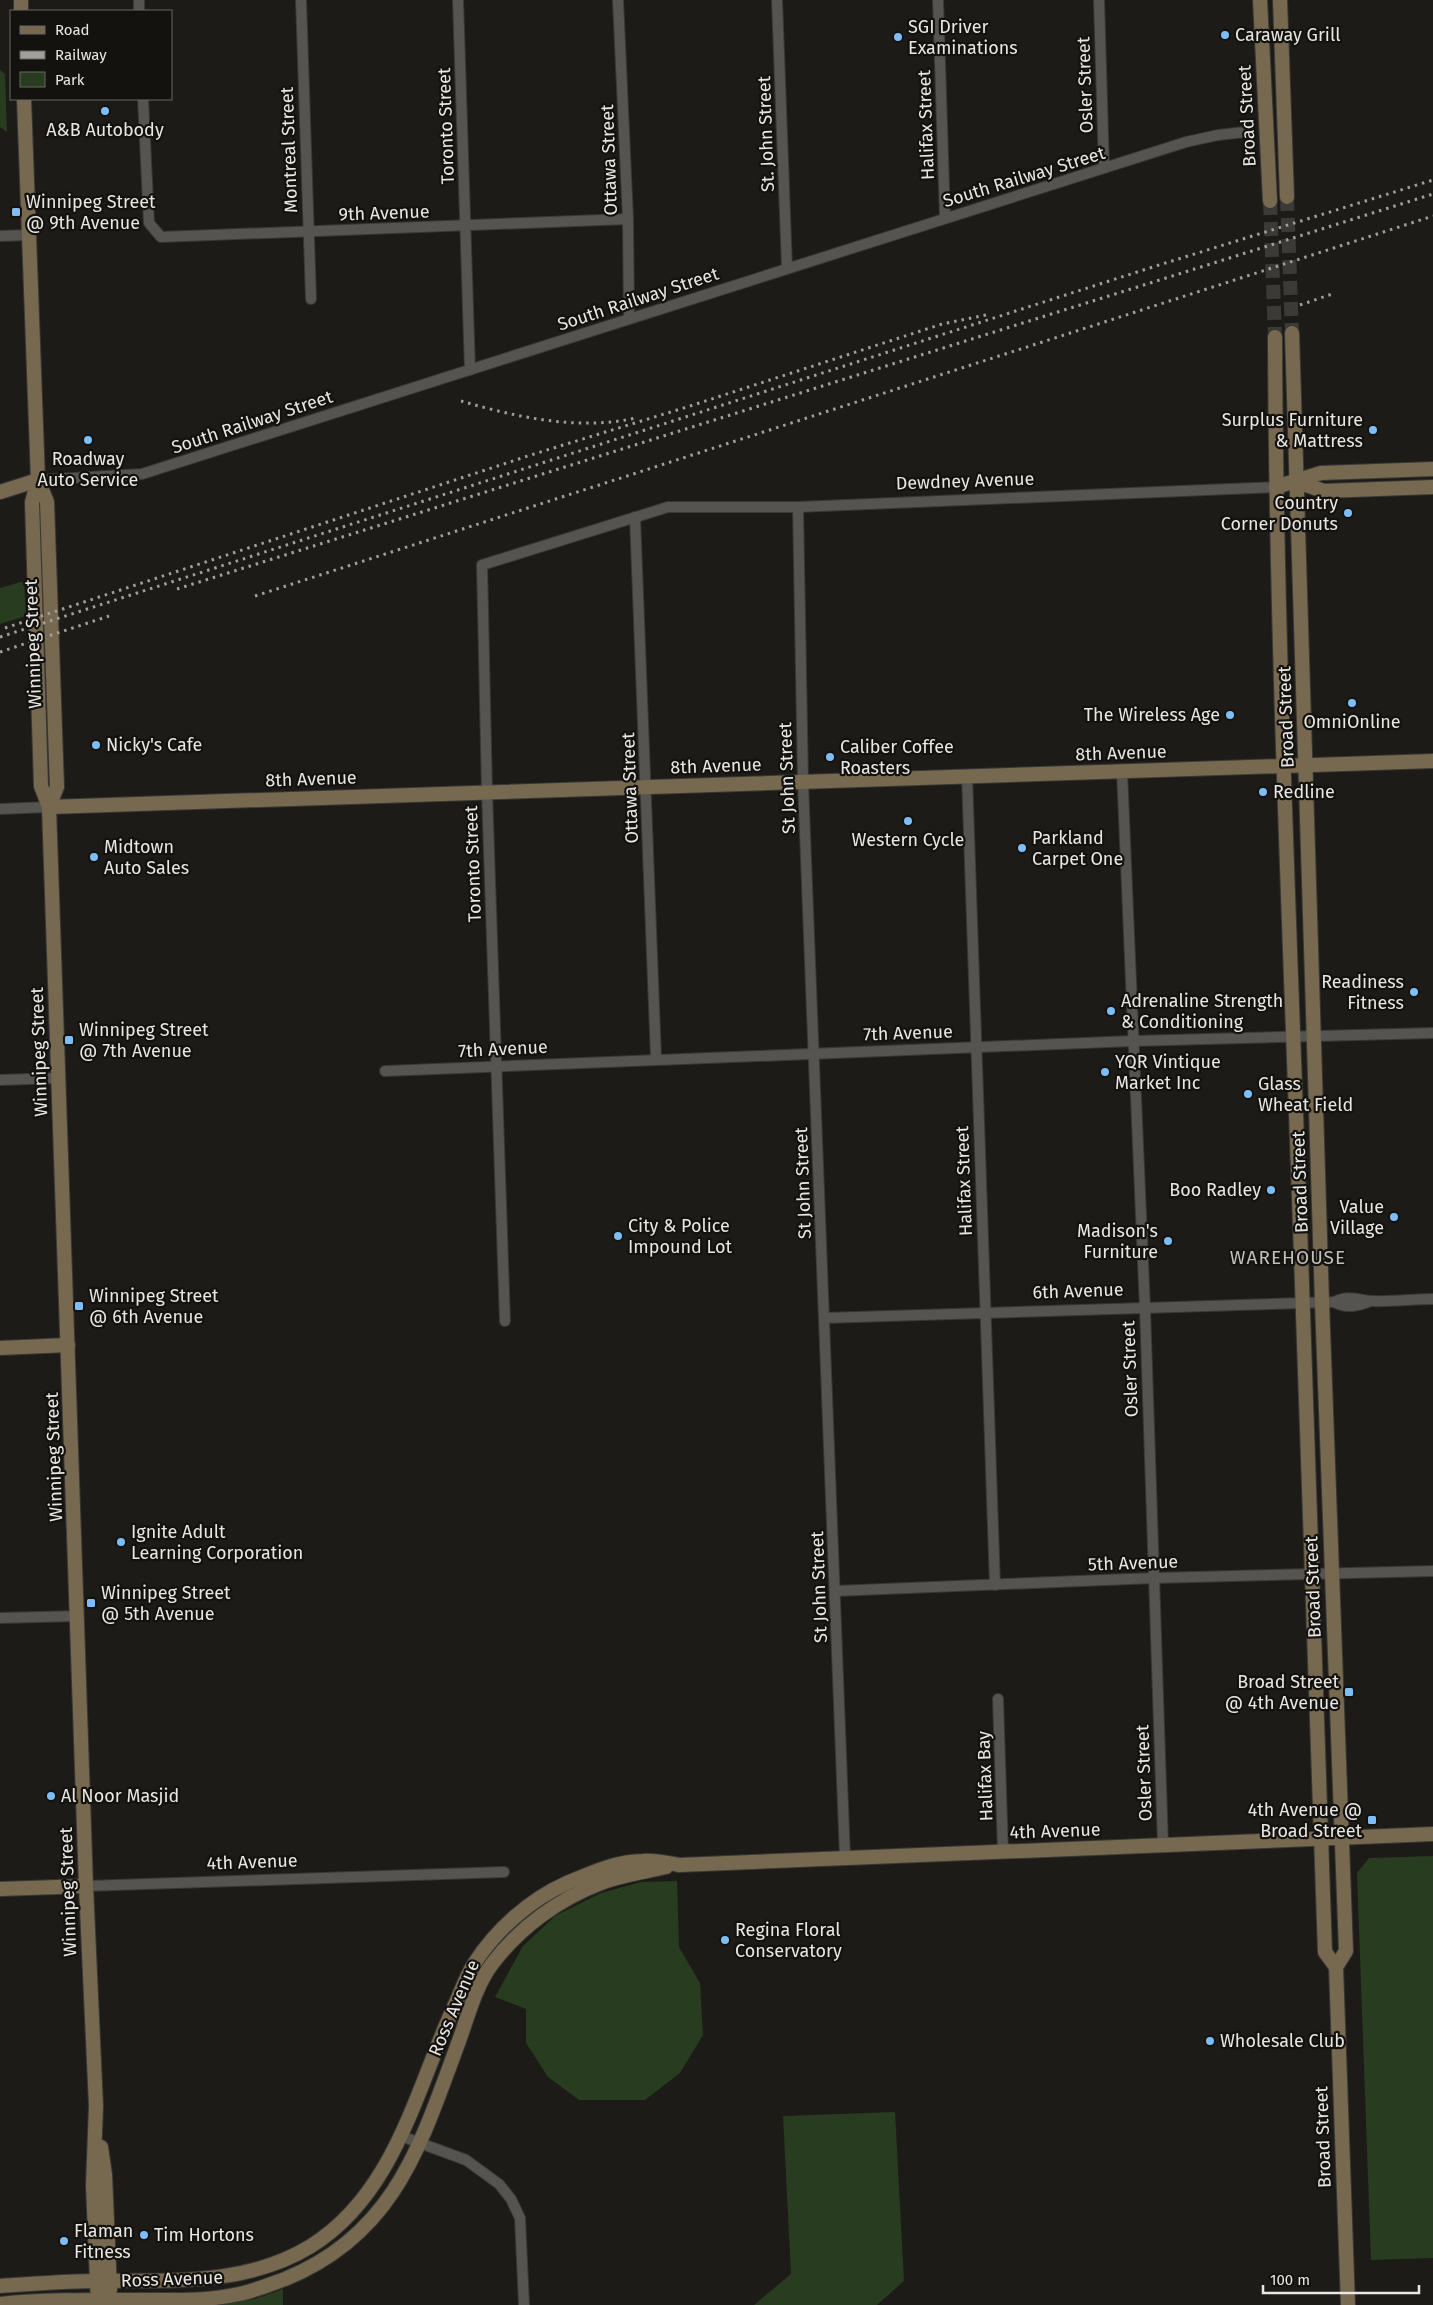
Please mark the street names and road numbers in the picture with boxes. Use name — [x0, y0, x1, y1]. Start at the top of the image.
street label: Osler Street — [1072, 36, 1098, 134]
street label: Broad Street — [1233, 64, 1261, 167]
street label: Toronto Street — [433, 67, 459, 185]
street label: Halifax Street — [913, 69, 939, 180]
street label: St. John Street — [753, 75, 779, 192]
street label: Montreal Street — [276, 86, 302, 213]
street label: Ottawa Street — [596, 104, 622, 216]
street label: South Railway Street — [940, 142, 1108, 212]
street label: 9th Avenue — [338, 200, 430, 226]
street label: South Railway Street — [555, 262, 722, 335]
street label: South Railway Street — [169, 385, 336, 458]
street label: Dewdney Avenue — [895, 468, 1035, 494]
street label: Winnipeg Street — [20, 578, 46, 709]
street label: Broad Street — [1273, 665, 1299, 768]
street label: St John Street — [774, 721, 800, 834]
street label: Ottawa Street — [617, 732, 643, 844]
street label: 8th Avenue — [1075, 740, 1167, 766]
street label: 8th Avenue — [670, 753, 762, 779]
street label: 8th Avenue — [265, 766, 357, 792]
street label: Toronto Street — [460, 805, 486, 923]
street label: Winnipeg Street — [26, 986, 52, 1117]
street label: 7th Avenue — [863, 1020, 953, 1046]
street label: 7th Avenue — [458, 1036, 548, 1062]
street label: Halifax Street — [951, 1125, 977, 1236]
street label: St John Street — [790, 1126, 816, 1239]
street label: Broad Street — [1287, 1130, 1313, 1233]
street label: 6th Avenue — [1032, 1278, 1124, 1304]
street label: Osler Street — [1117, 1320, 1143, 1418]
street label: Winnipeg Street — [41, 1391, 67, 1522]
street label: St John Street — [806, 1530, 832, 1643]
street label: Broad Street — [1300, 1535, 1326, 1638]
street label: 5th Avenue — [1087, 1550, 1179, 1576]
street label: Osler Street — [1131, 1724, 1157, 1822]
street label: Halifax Bay — [972, 1730, 998, 1822]
street label: 4th Avenue — [1009, 1818, 1101, 1844]
street label: Winnipeg Street — [55, 1826, 81, 1957]
street label: 4th Avenue — [206, 1849, 298, 1875]
street label: Ross Avenue — [424, 1957, 484, 2059]
street label: Broad Street — [1310, 2085, 1336, 2188]
street label: Ross Avenue — [121, 2266, 223, 2292]

